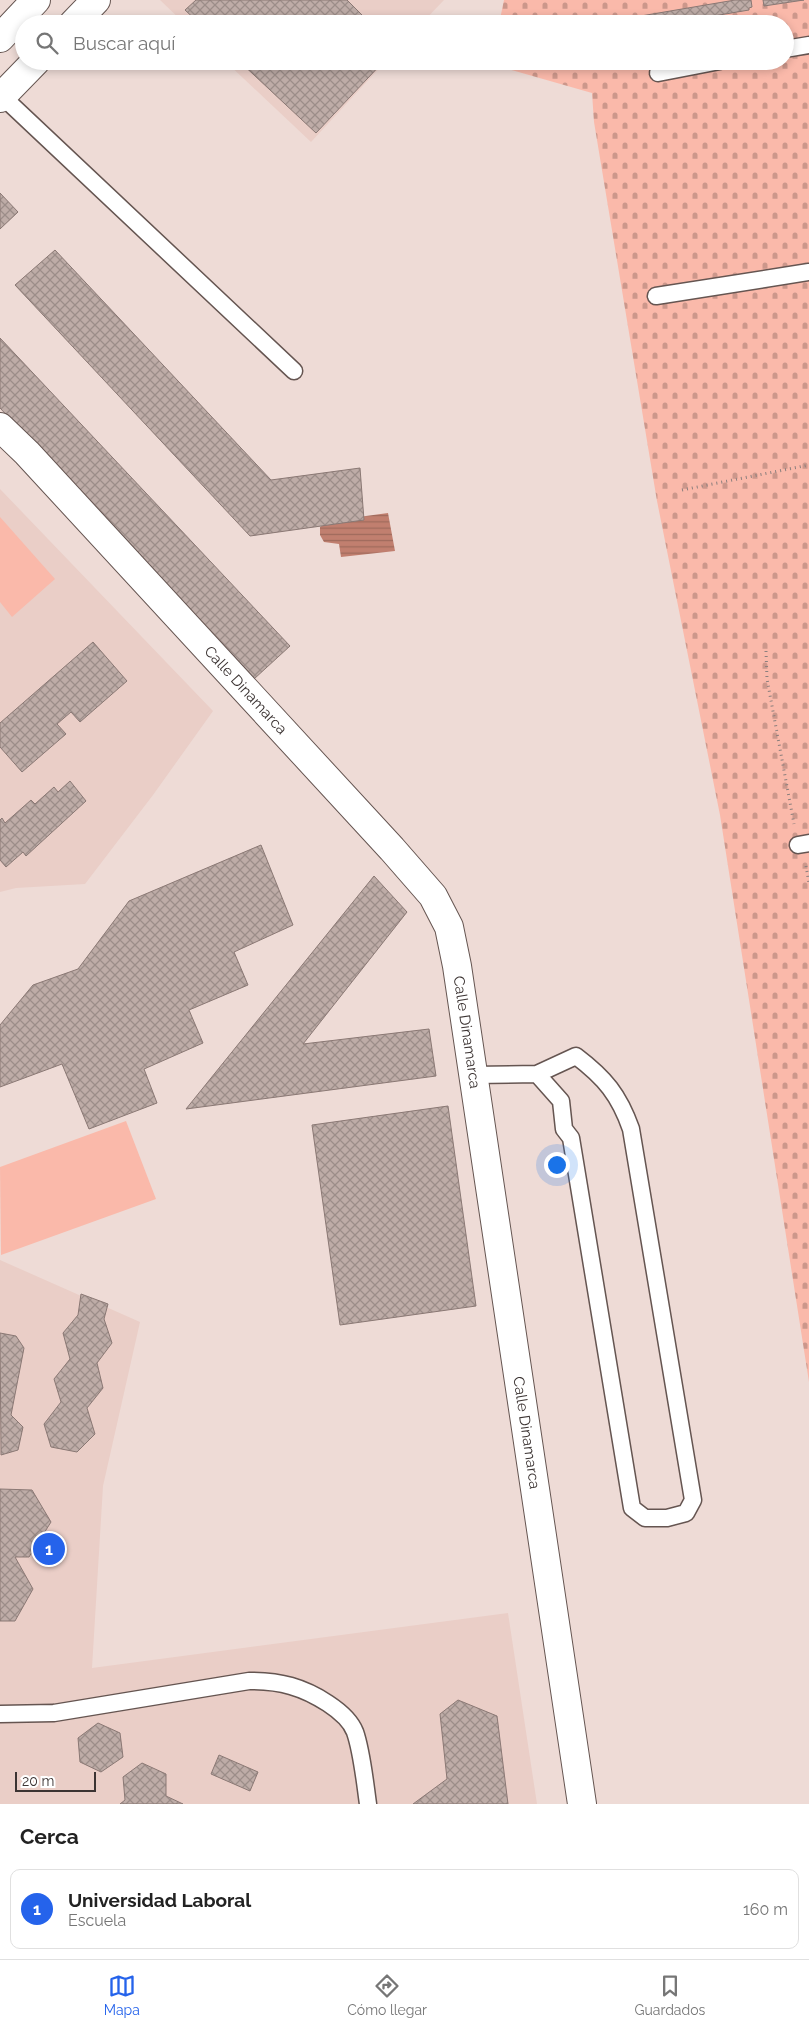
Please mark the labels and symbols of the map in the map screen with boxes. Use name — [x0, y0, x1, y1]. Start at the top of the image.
street label: Calle Dinamarca — [200, 642, 291, 738]
street label: Calle Dinamarca — [450, 975, 484, 1090]
your location — [544, 1152, 570, 1178]
street label: Calle Dinamarca — [509, 1375, 544, 1490]
pin: 1 — [33, 1530, 65, 1568]
scale bar — [15, 1769, 96, 1792]

